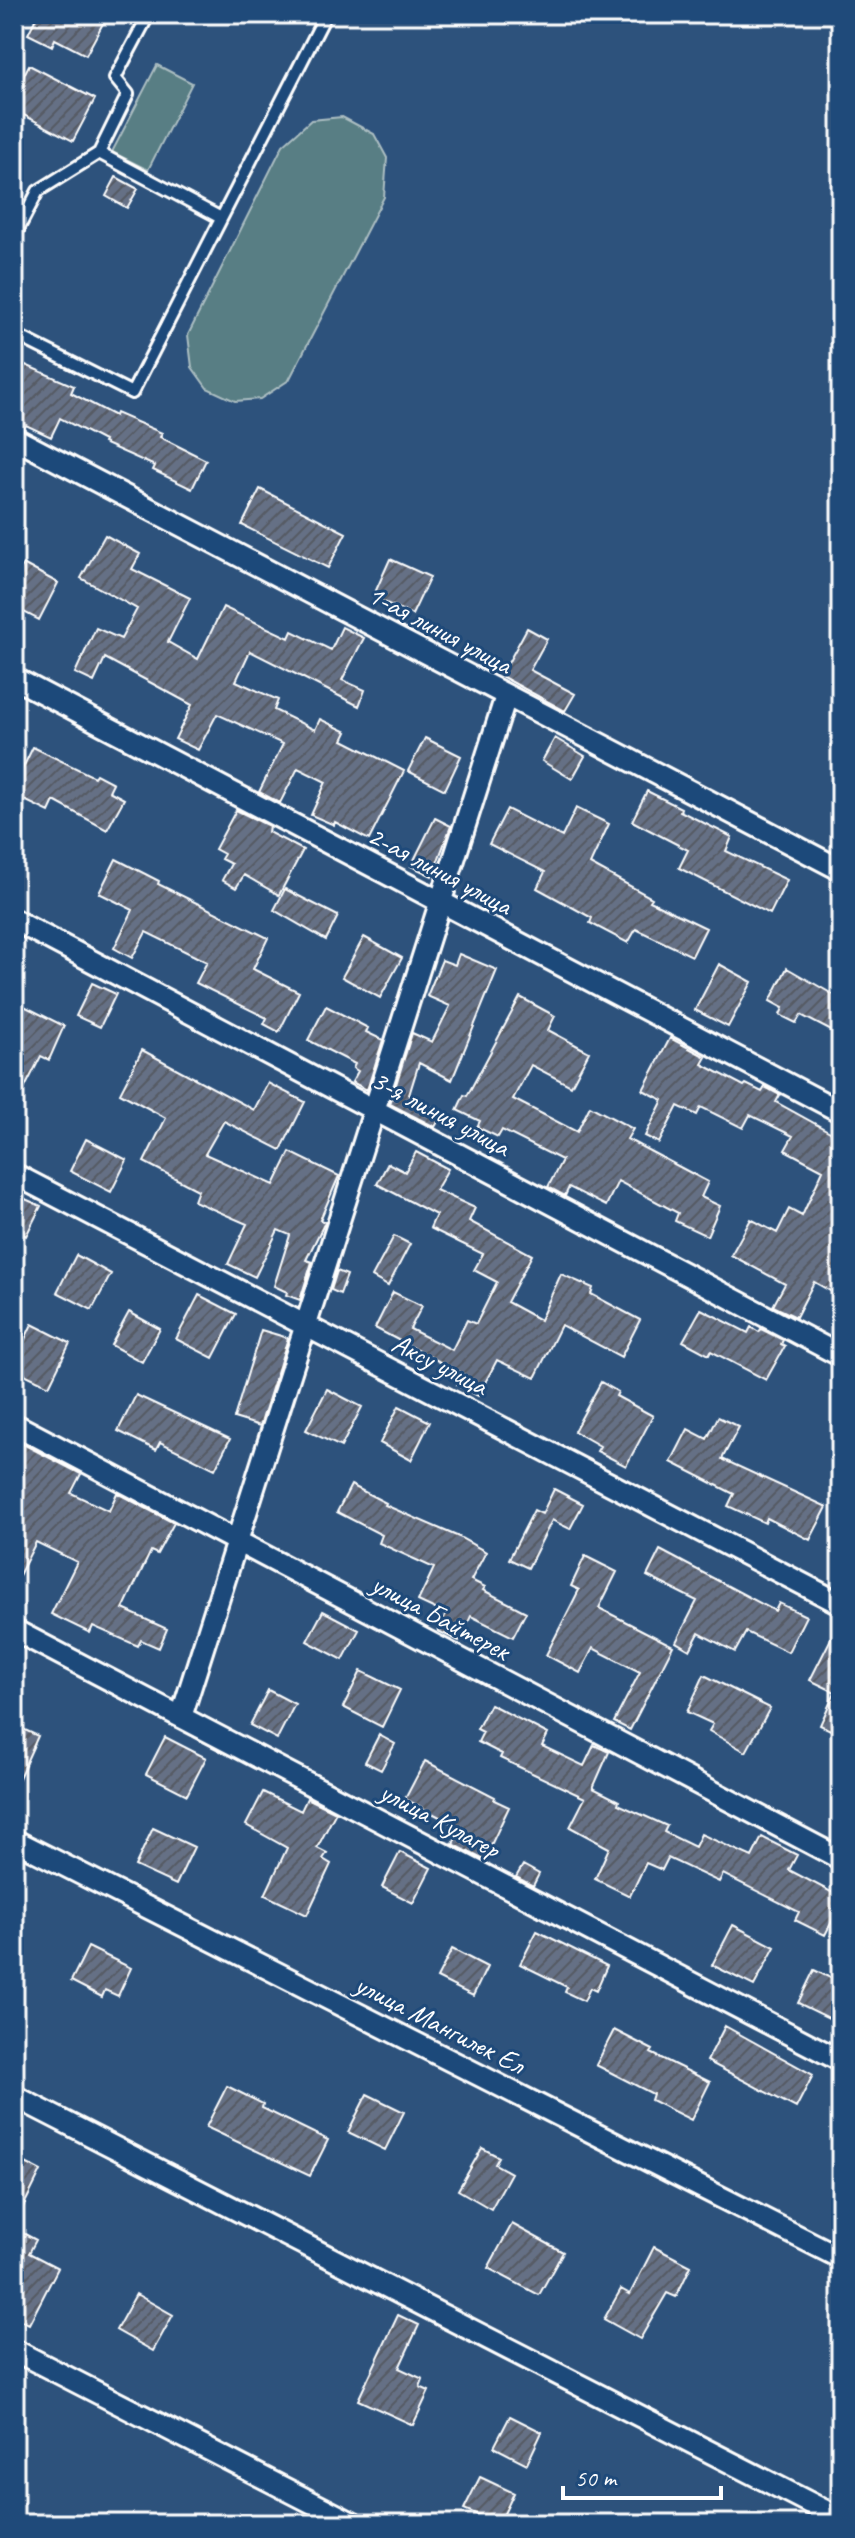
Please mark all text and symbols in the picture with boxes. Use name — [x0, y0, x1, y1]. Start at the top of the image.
street label: 1-ая линия улица — [362, 576, 520, 682]
street label: 2-ая линия улица — [362, 817, 520, 923]
street label: 3-я линия улица — [366, 1062, 518, 1165]
street label: Аксу улица — [386, 1325, 495, 1404]
street label: улица Байтерек — [364, 1565, 518, 1669]
street label: улица Кулагер — [372, 1773, 507, 1867]
street label: улица Мангилек Ел — [348, 1965, 532, 2083]
scale bar — [563, 2450, 721, 2500]
text: 50 m — [575, 2463, 618, 2493]

